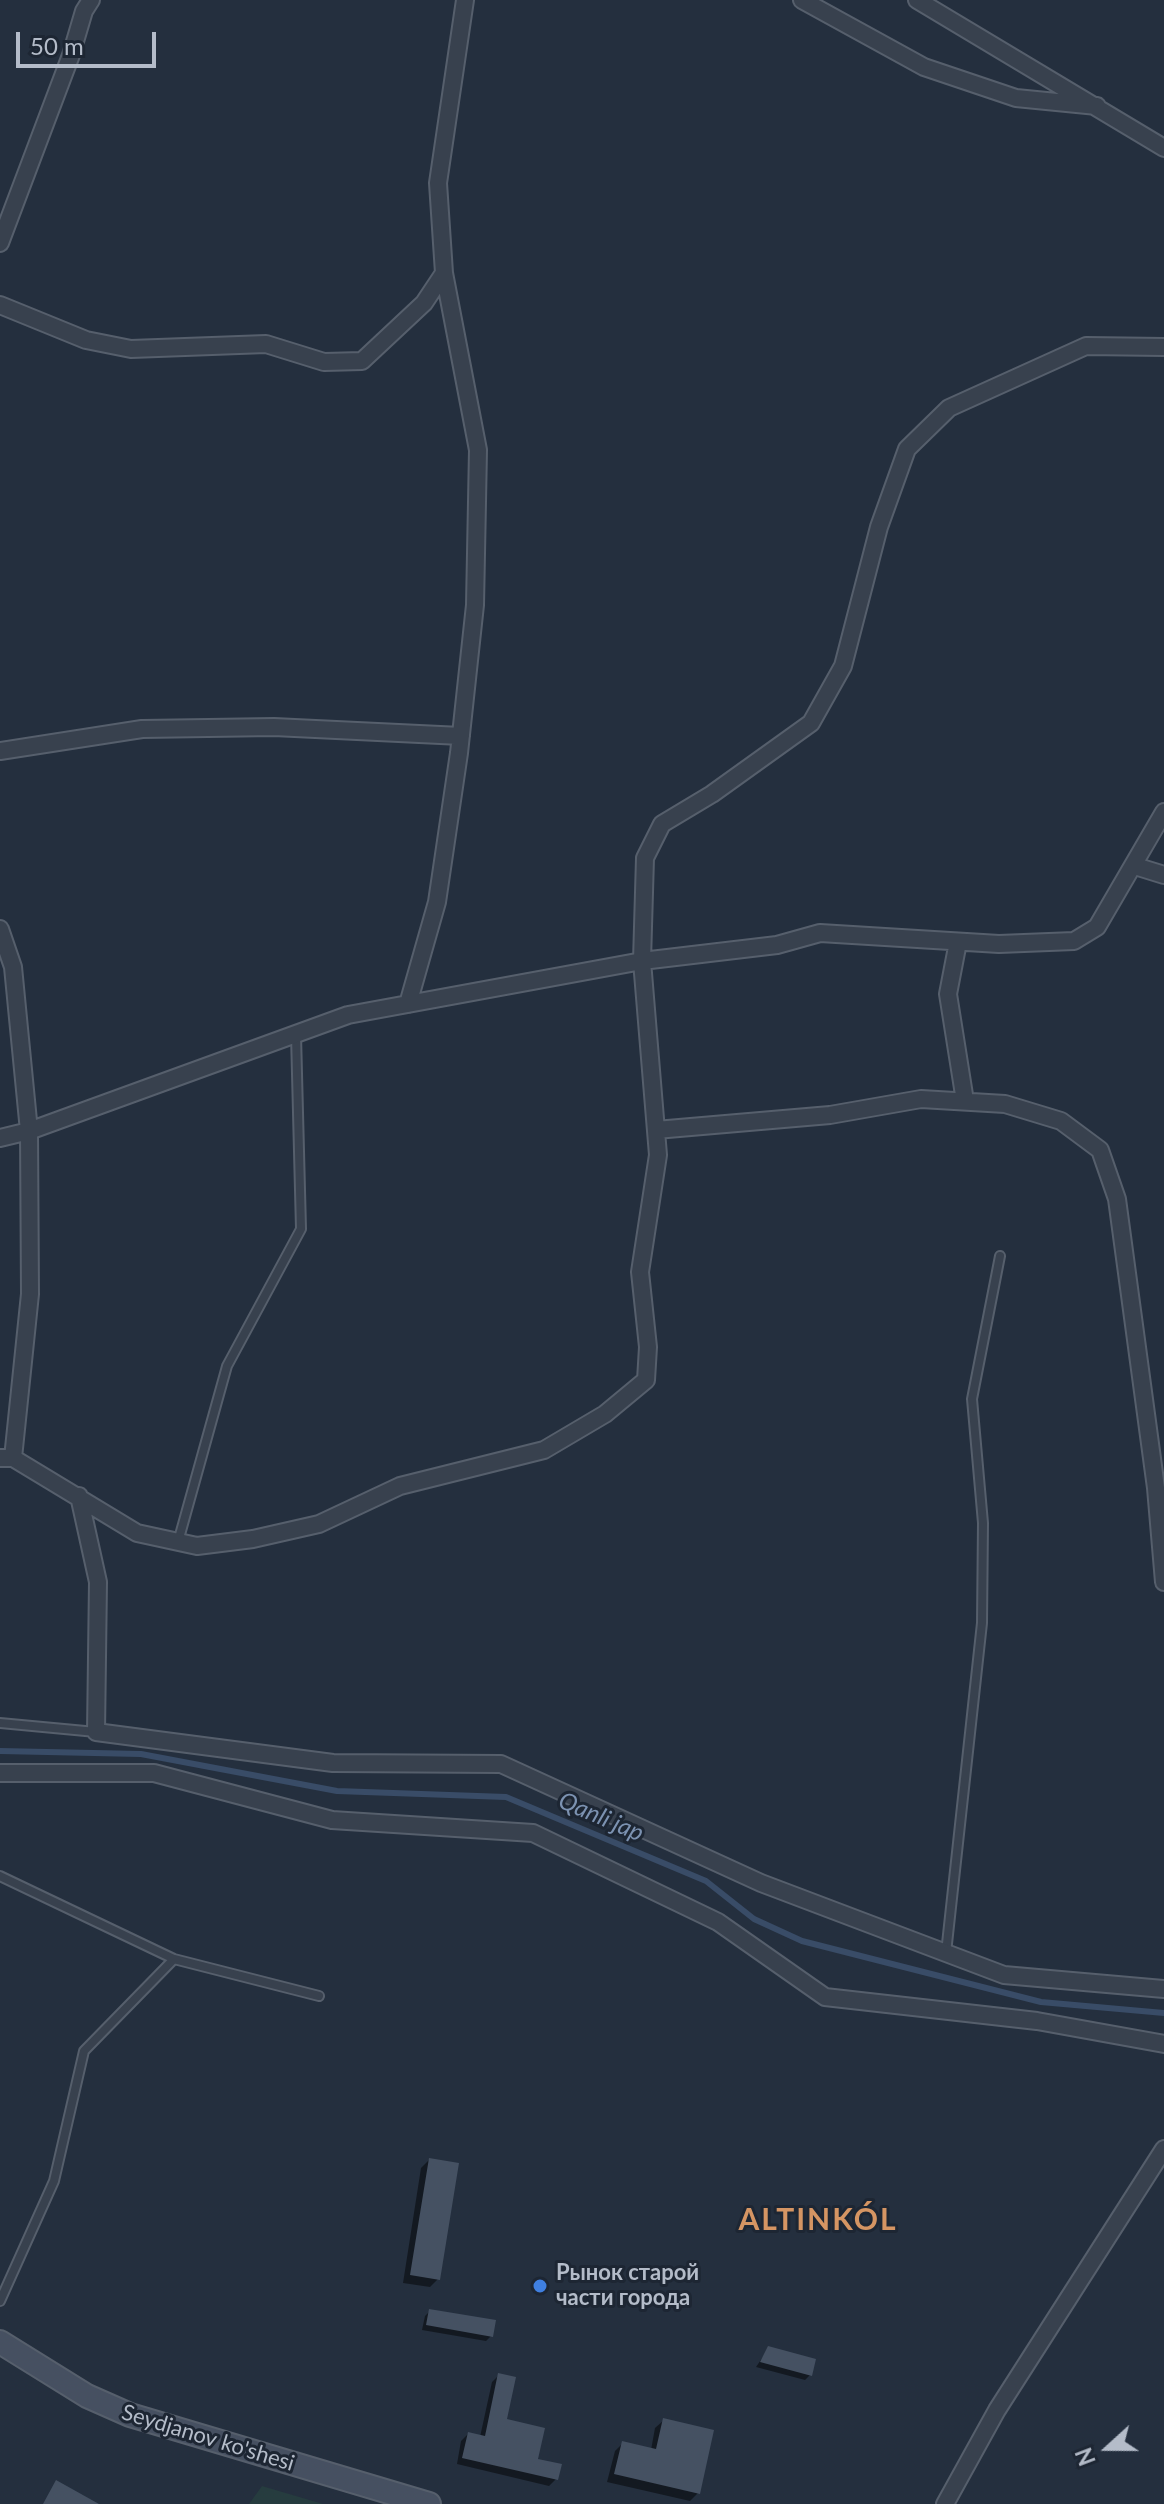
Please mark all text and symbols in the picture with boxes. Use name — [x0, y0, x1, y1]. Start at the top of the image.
scale bar — [20, 16, 160, 66]
text: 50 m — [30, 31, 84, 60]
water label: Qanli jap — [554, 1786, 648, 1848]
district label: ALTINKÓL — [738, 2202, 898, 2238]
place label: Рынок старой части города — [556, 2260, 699, 2312]
marker: Рынок старой части города — [531, 2277, 549, 2295]
street label: Seydjanov ko'shesi — [118, 2399, 298, 2477]
north arrow — [1068, 2408, 1148, 2488]
text: N — [1069, 2444, 1101, 2470]

